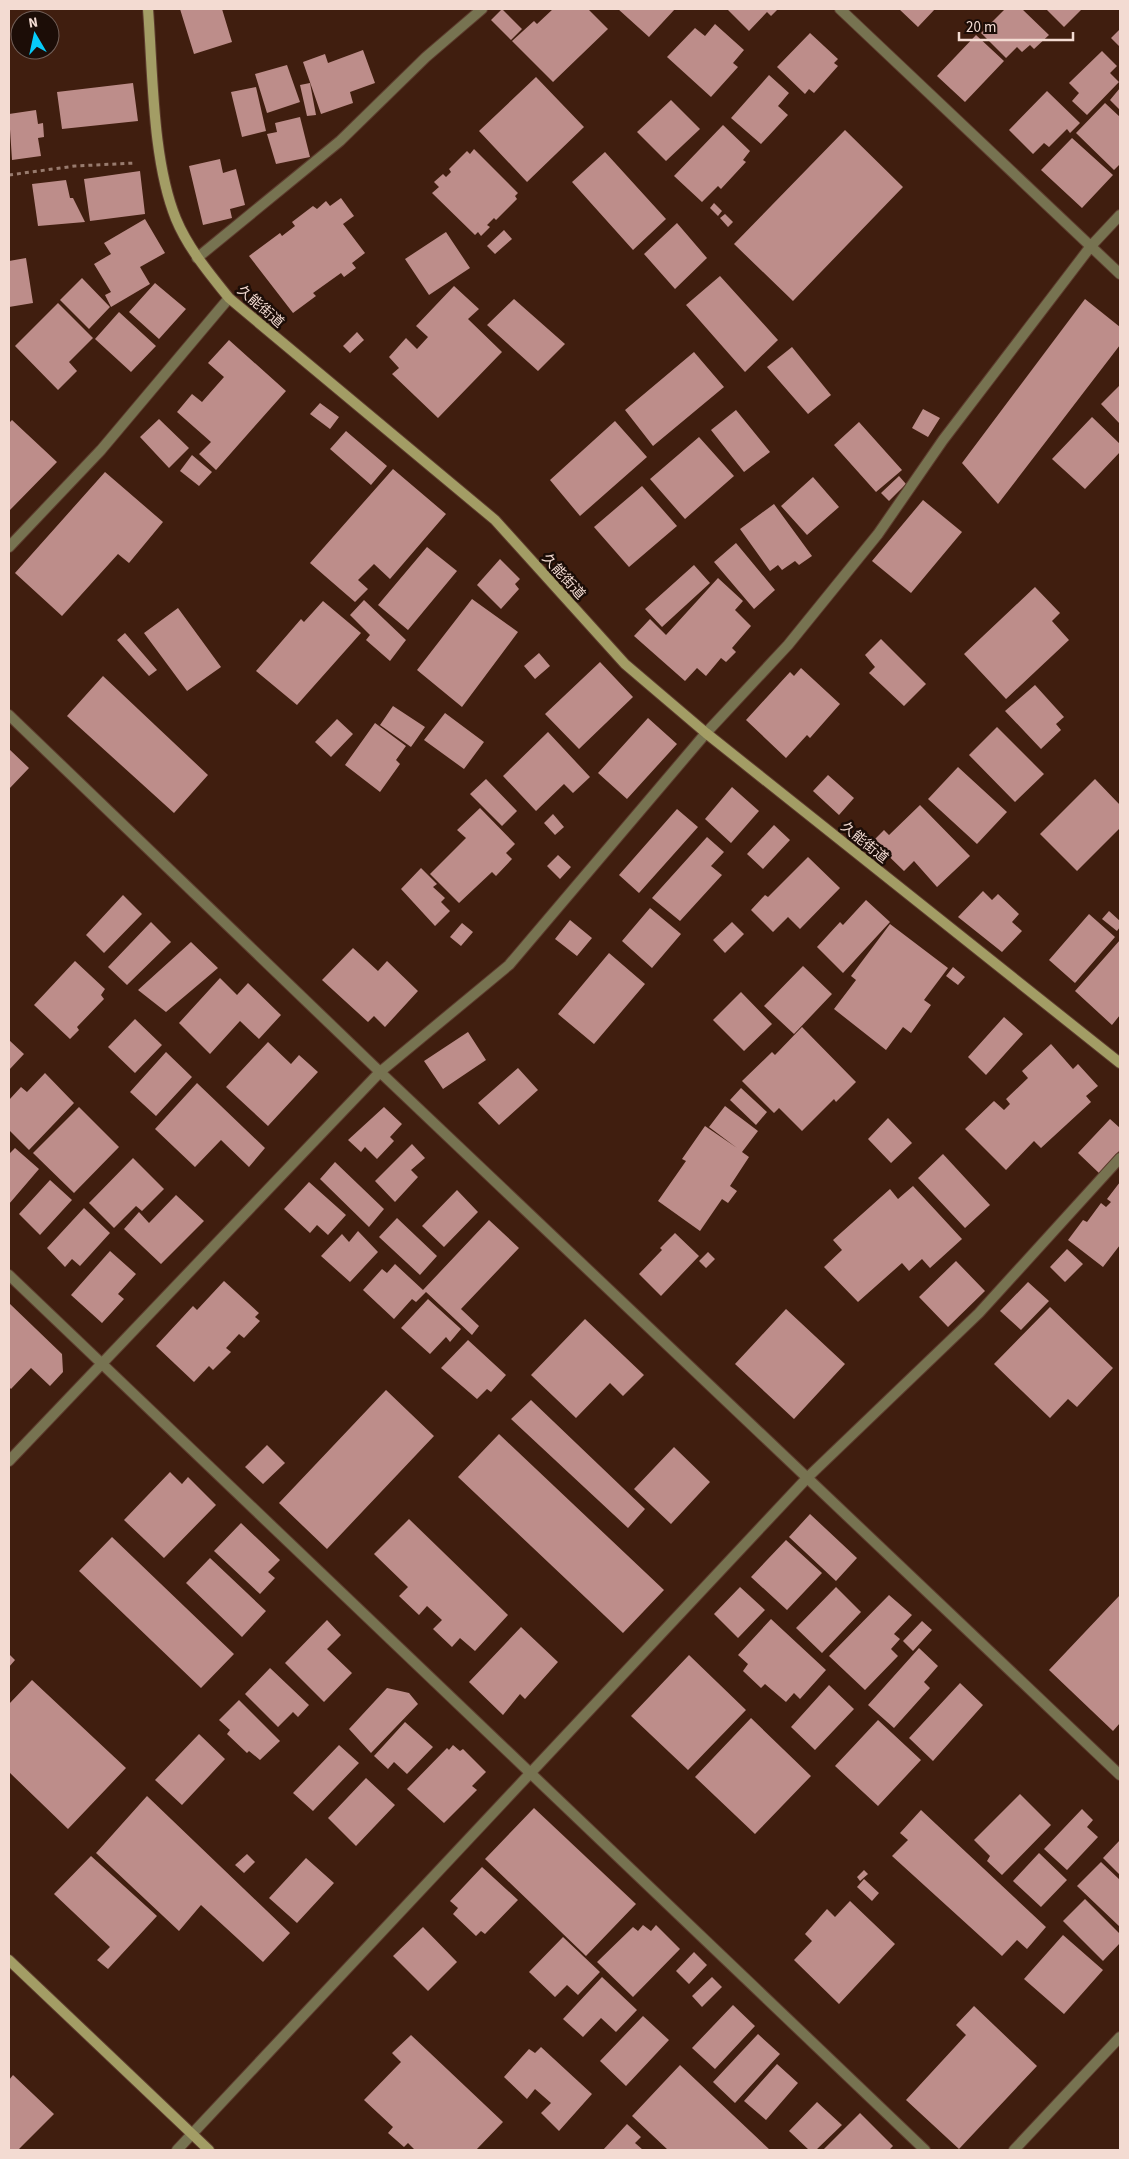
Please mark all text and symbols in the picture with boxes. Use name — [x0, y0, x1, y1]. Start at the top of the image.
north arrow — [10, 10, 60, 60]
scale bar — [959, 10, 1073, 42]
text: N — [27, 13, 39, 34]
text: 20 m — [966, 17, 996, 38]
street label: 久能街道 — [233, 281, 288, 333]
street label: 久能街道 — [537, 549, 589, 604]
street label: 久能街道 — [836, 817, 892, 868]

